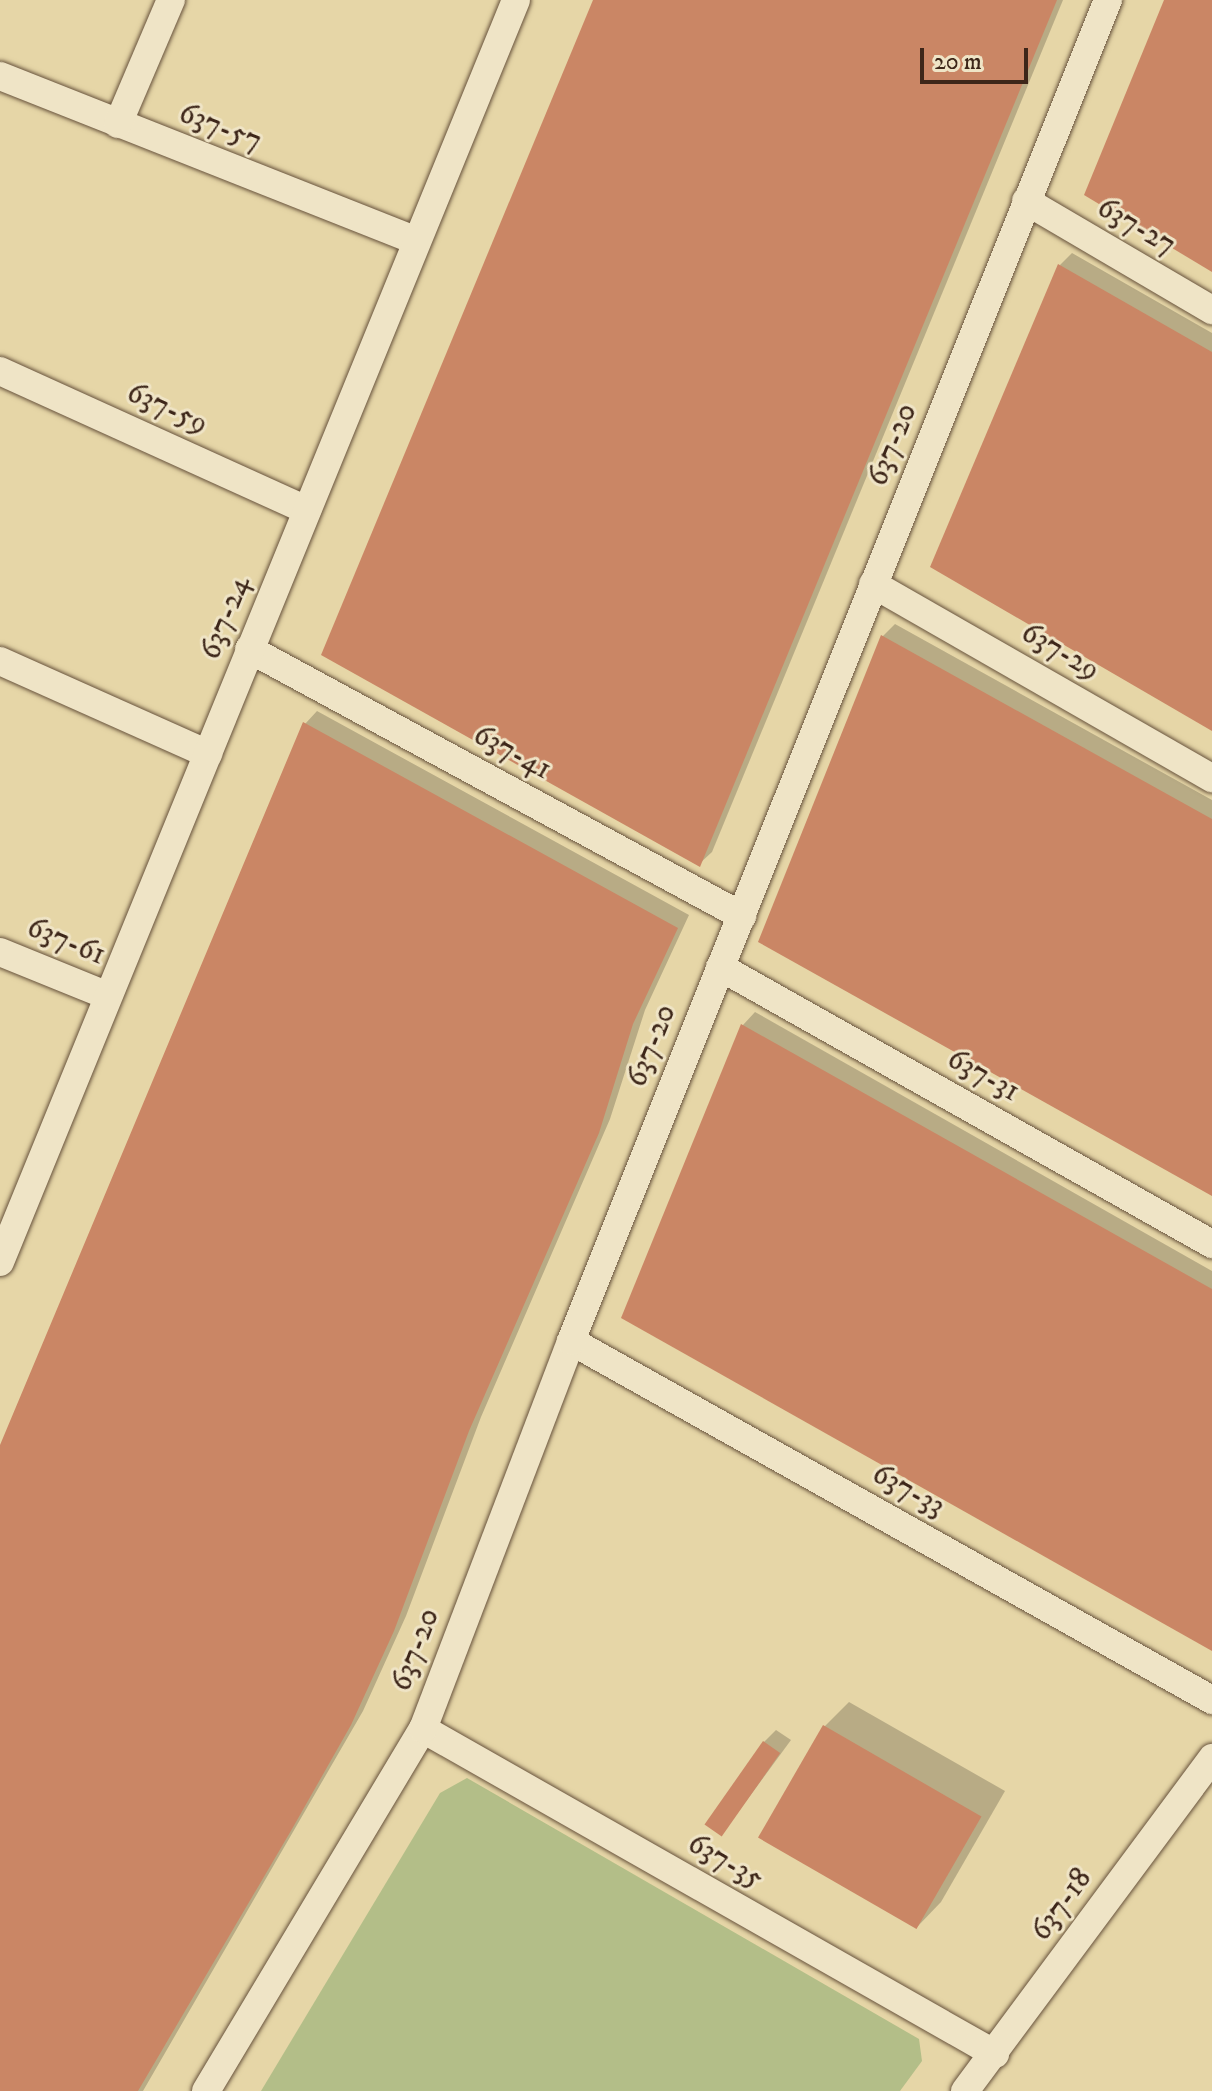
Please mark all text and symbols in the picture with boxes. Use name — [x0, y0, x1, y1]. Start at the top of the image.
scale bar — [924, 32, 1032, 82]
text: 20 m — [934, 47, 982, 77]
street label: 637-57 — [174, 96, 266, 160]
street label: 637-27 — [1090, 190, 1182, 264]
street label: 637-59 — [121, 375, 213, 443]
street label: 637-20 — [860, 399, 926, 491]
street label: 637-24 — [193, 571, 259, 665]
street label: 637-29 — [1014, 615, 1106, 689]
street label: 637-41 — [467, 718, 557, 788]
street label: 637-61 — [22, 910, 110, 974]
street label: 637-20 — [619, 1000, 685, 1092]
street label: 637-31 — [941, 1042, 1025, 1110]
street label: 637-33 — [866, 1457, 950, 1525]
street label: 637-20 — [384, 1604, 448, 1696]
street label: 637-35 — [681, 1826, 769, 1898]
street label: 637-18 — [1024, 1862, 1100, 1948]

